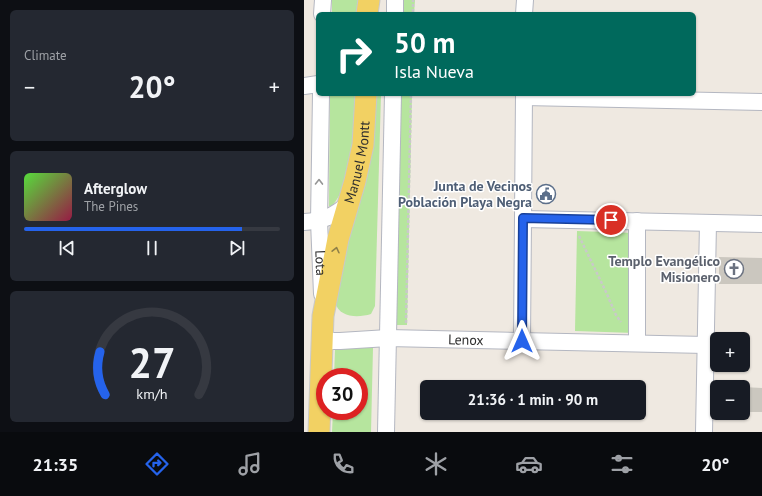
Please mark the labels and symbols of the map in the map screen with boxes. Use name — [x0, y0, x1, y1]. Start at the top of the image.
street label: Manuel Montt — [340, 120, 373, 206]
place label: Junta de Vecinos Población Playa Negra — [398, 177, 532, 211]
one-way arrow — [315, 179, 324, 185]
public building icon: Junta de Vecinos Población Playa Negra — [535, 183, 557, 205]
pin — [594, 203, 628, 237]
one-way arrow — [331, 247, 339, 253]
street label: Lota — [311, 250, 330, 276]
place label: Templo Evangélico Misionero — [608, 252, 720, 286]
church icon: Templo Evangélico Misionero — [723, 258, 745, 280]
position arrow — [501, 320, 543, 362]
street label: Lenox — [448, 330, 484, 349]
speed limit sign: 30 — [316, 368, 368, 420]

